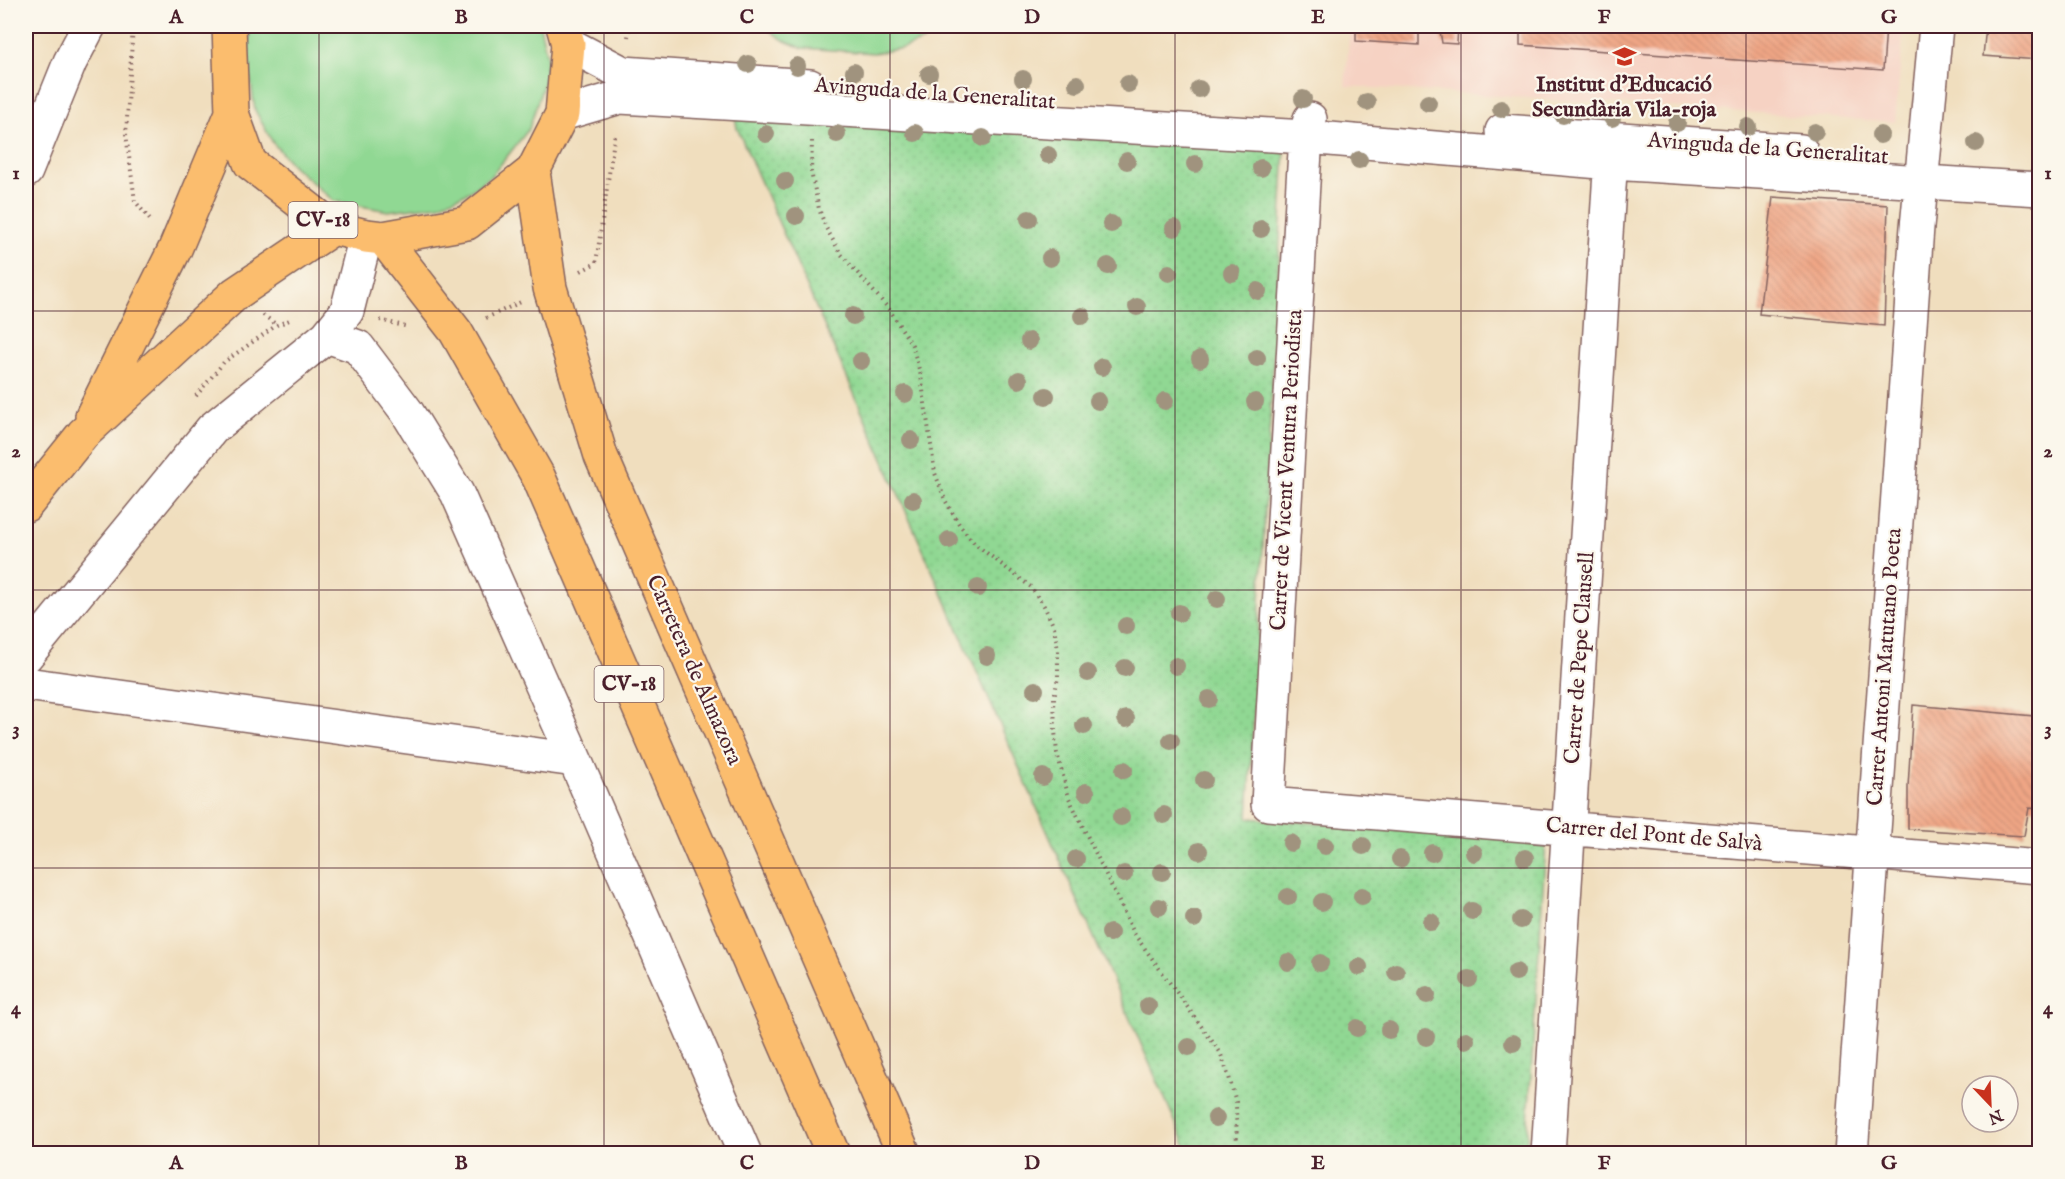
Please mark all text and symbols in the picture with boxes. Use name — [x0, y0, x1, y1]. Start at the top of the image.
text: A — [168, 5, 184, 30]
text: B — [454, 5, 468, 30]
text: C — [740, 5, 754, 30]
text: D — [1024, 5, 1040, 30]
text: E — [1311, 5, 1325, 30]
text: F — [1598, 5, 1611, 30]
text: G — [1881, 5, 1898, 30]
school or university icon: Institut d'Educació Secundària Vila-roja — [1611, 43, 1637, 69]
place label: Institut d'Educació Secundària Vila-roja — [1532, 71, 1717, 124]
street label: Avinguda de la Generalitat — [813, 72, 1057, 116]
street label: Avinguda de la Generalitat — [1646, 127, 1890, 171]
text: 1 — [12, 161, 20, 186]
text: 1 — [2044, 161, 2052, 186]
road number: CV-18 — [288, 202, 358, 238]
street label: Carrer de Vicent Ventura Periodista — [1265, 308, 1309, 631]
text: 2 — [11, 439, 21, 464]
text: 2 — [2043, 439, 2053, 464]
street label: Carrer Antoni Matutano Poeta — [1861, 527, 1909, 807]
street label: Carrer de Pepe Clausell — [1559, 551, 1601, 765]
street label: Carretera de Almazora — [639, 571, 749, 770]
road number: CV-18 — [594, 666, 664, 702]
text: 3 — [12, 717, 20, 742]
text: 3 — [2044, 717, 2052, 742]
street label: Carrer del Pont de Salvà — [1544, 812, 1764, 858]
text: 4 — [11, 996, 22, 1021]
text: 4 — [2043, 996, 2054, 1021]
north arrow — [1960, 1074, 2020, 1134]
text: N — [1985, 1104, 2006, 1128]
text: A — [168, 1151, 184, 1176]
text: B — [454, 1151, 468, 1176]
text: C — [740, 1151, 754, 1176]
text: D — [1024, 1151, 1040, 1176]
text: E — [1311, 1151, 1325, 1176]
text: F — [1598, 1151, 1611, 1176]
text: G — [1881, 1151, 1898, 1176]

